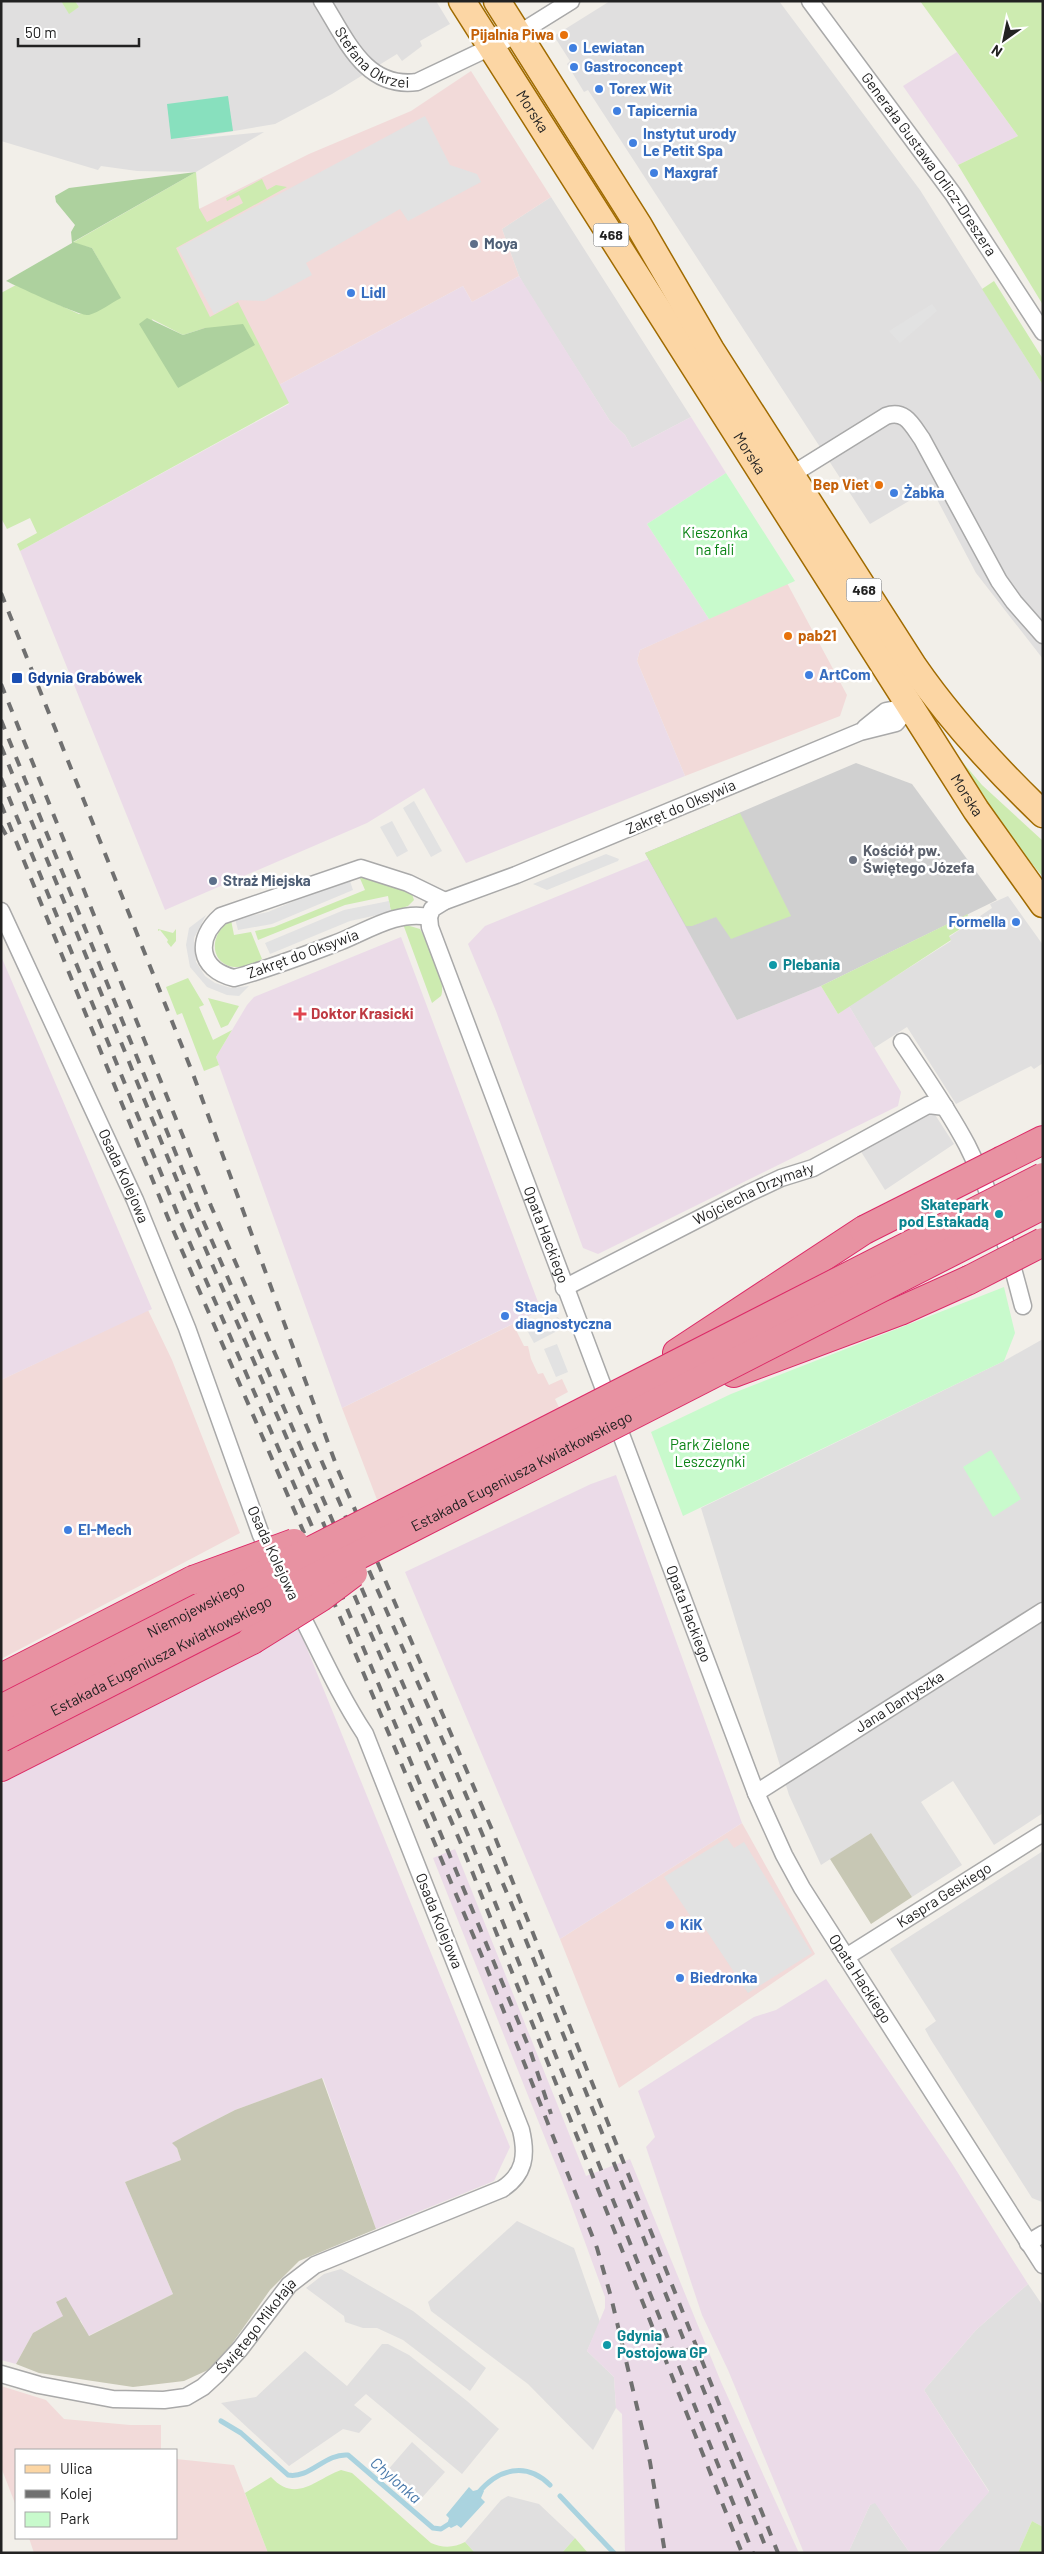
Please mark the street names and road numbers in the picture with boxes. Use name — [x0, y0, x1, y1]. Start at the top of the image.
street label: Stefana Okrzei — [331, 23, 409, 91]
street label: Generała Gustawa Orlicz-Dreszera — [858, 69, 1001, 259]
street label: Morska — [513, 87, 553, 136]
road number: 468 — [594, 224, 628, 246]
street label: Morska — [730, 428, 770, 477]
road number: 468 — [846, 578, 882, 602]
street label: Morska — [947, 770, 988, 819]
street label: Zakręt do Oksywia — [623, 775, 738, 837]
street label: Zakręt do Oksywia — [244, 925, 361, 982]
street label: Osada Kolejowa — [95, 1126, 153, 1225]
street label: Wojciecha Drzymały — [690, 1158, 816, 1228]
street label: Opata Hackiego — [520, 1183, 573, 1285]
street label: Estakada Eugeniusza Kwiatkowskiego — [408, 1407, 635, 1535]
street label: Osada Kolejowa — [244, 1503, 304, 1602]
street label: Opata Hackiego — [663, 1562, 716, 1664]
street label: Niemojewskiego — [144, 1576, 247, 1641]
street label: Estakada Eugeniusza Kwiatkowskiego — [47, 1591, 274, 1719]
street label: Jana Dantyszka — [852, 1666, 946, 1736]
street label: Kaspra Geskiego — [893, 1858, 994, 1931]
street label: Osada Kolejowa — [413, 1870, 467, 1971]
street label: Opata Hackiego — [826, 1930, 896, 2026]
street label: Świętego Mikołaja — [212, 2273, 299, 2377]

